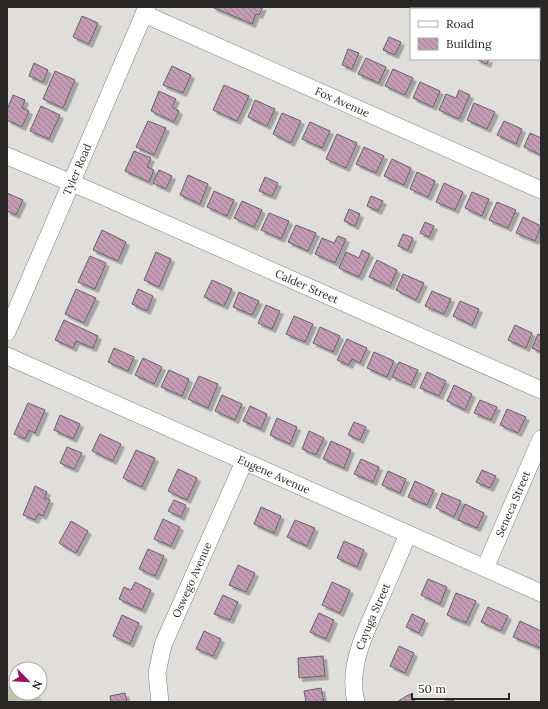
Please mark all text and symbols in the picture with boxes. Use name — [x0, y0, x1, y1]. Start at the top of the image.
legend — [410, 8, 540, 60]
text: Road — [446, 16, 474, 31]
text: Building — [446, 36, 492, 51]
street label: Fox Avenue — [313, 84, 372, 120]
street label: Tyler Road — [60, 141, 95, 197]
street label: Calder Street — [273, 266, 341, 307]
street label: Eugene Avenue — [235, 452, 313, 497]
street label: Seneca Street — [492, 468, 534, 539]
street label: Oswego Avenue — [169, 540, 215, 620]
street label: Cayuga Street — [353, 580, 393, 652]
north arrow — [8, 661, 48, 701]
scale bar — [412, 675, 509, 701]
text: N — [29, 678, 45, 692]
text: 50 m — [418, 681, 446, 696]

